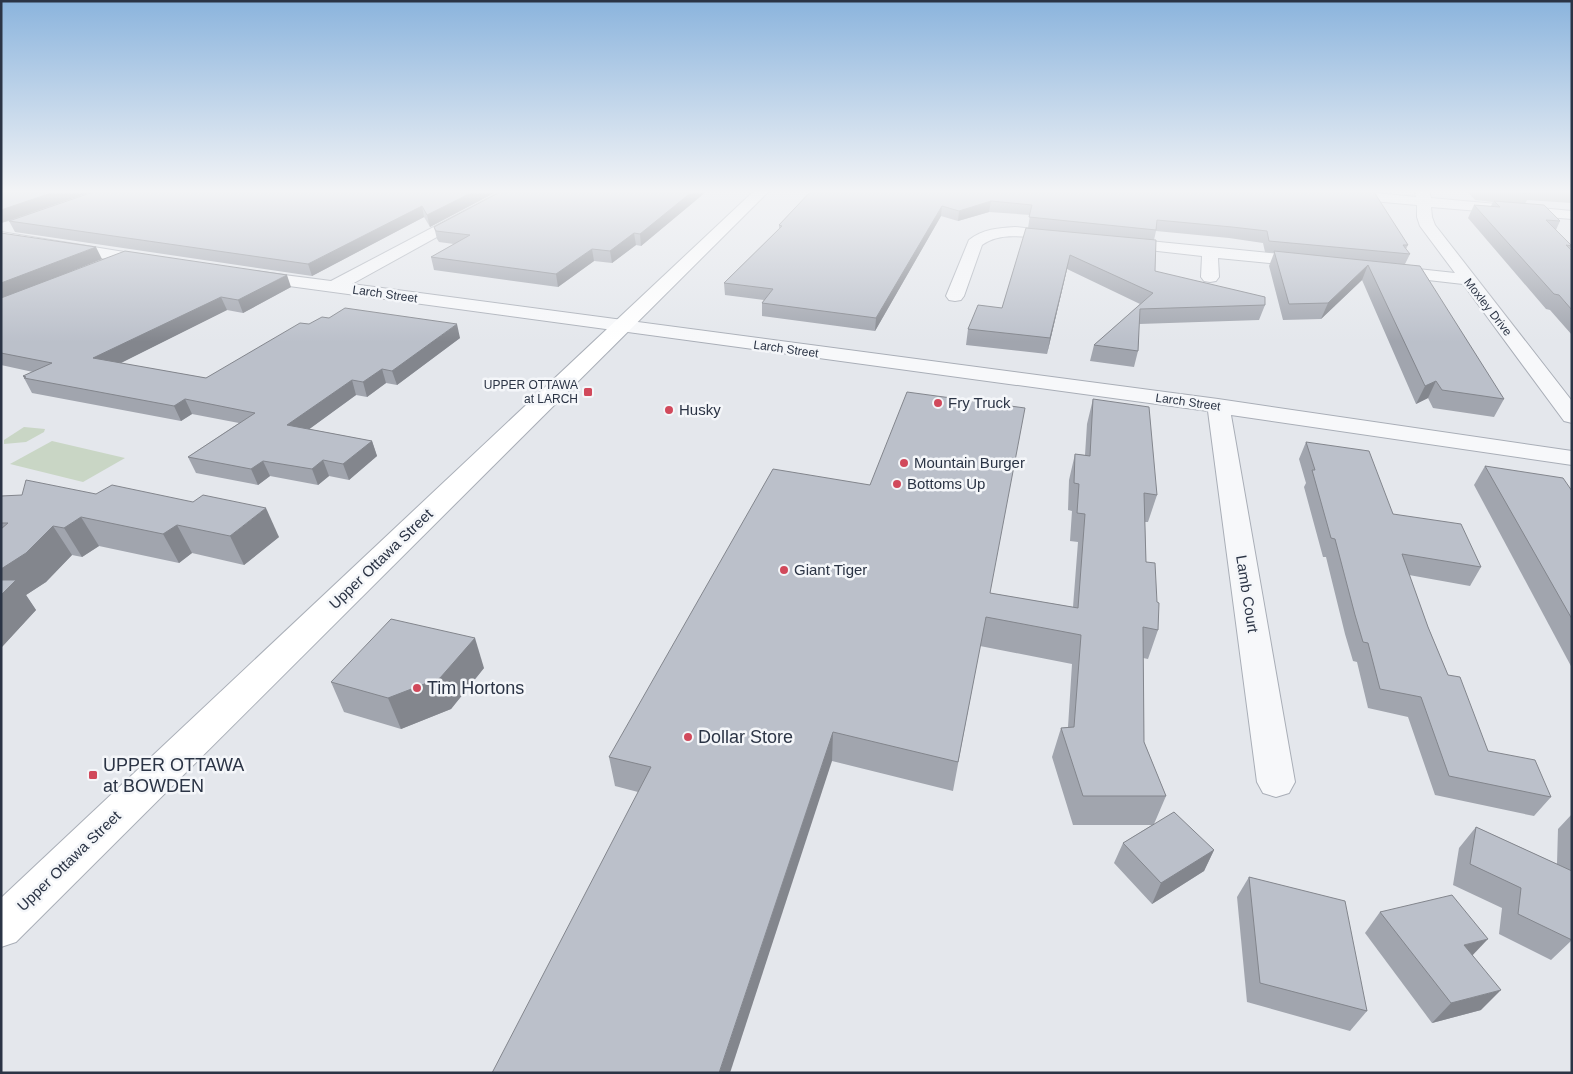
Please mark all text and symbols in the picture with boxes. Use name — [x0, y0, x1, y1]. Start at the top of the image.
street label: Moxley Drive — [1461, 275, 1515, 339]
street label: Larch Street — [352, 283, 419, 306]
street label: Larch Street — [753, 338, 820, 361]
place label: UPPER OTTAWA at LARCH — [484, 378, 578, 406]
marker: UPPER OTTAWA at LARCH — [582, 386, 594, 398]
street label: Larch Street — [1155, 391, 1222, 414]
place label: Fry Truck — [948, 394, 1011, 411]
marker: Fry Truck — [932, 397, 944, 409]
place label: Husky — [679, 401, 721, 418]
marker: Husky — [663, 404, 675, 416]
place label: Mountain Burger — [914, 454, 1025, 471]
marker: Mountain Burger — [898, 457, 910, 469]
place label: Bottoms Up — [907, 475, 985, 492]
marker: Bottoms Up — [891, 478, 903, 490]
street label: Upper Ottawa Street — [326, 504, 436, 612]
street label: Lamb Court — [1233, 554, 1262, 635]
place label: Giant Tiger — [794, 561, 867, 578]
marker: Giant Tiger — [778, 564, 790, 576]
place label: Tim Hortons — [427, 678, 524, 698]
marker: Tim Hortons — [411, 682, 423, 694]
place label: Dollar Store — [698, 727, 793, 747]
marker: Dollar Store — [682, 731, 694, 743]
place label: UPPER OTTAWA at BOWDEN — [103, 755, 244, 796]
marker: UPPER OTTAWA at BOWDEN — [87, 769, 99, 781]
street label: Upper Ottawa Street — [14, 806, 124, 914]

